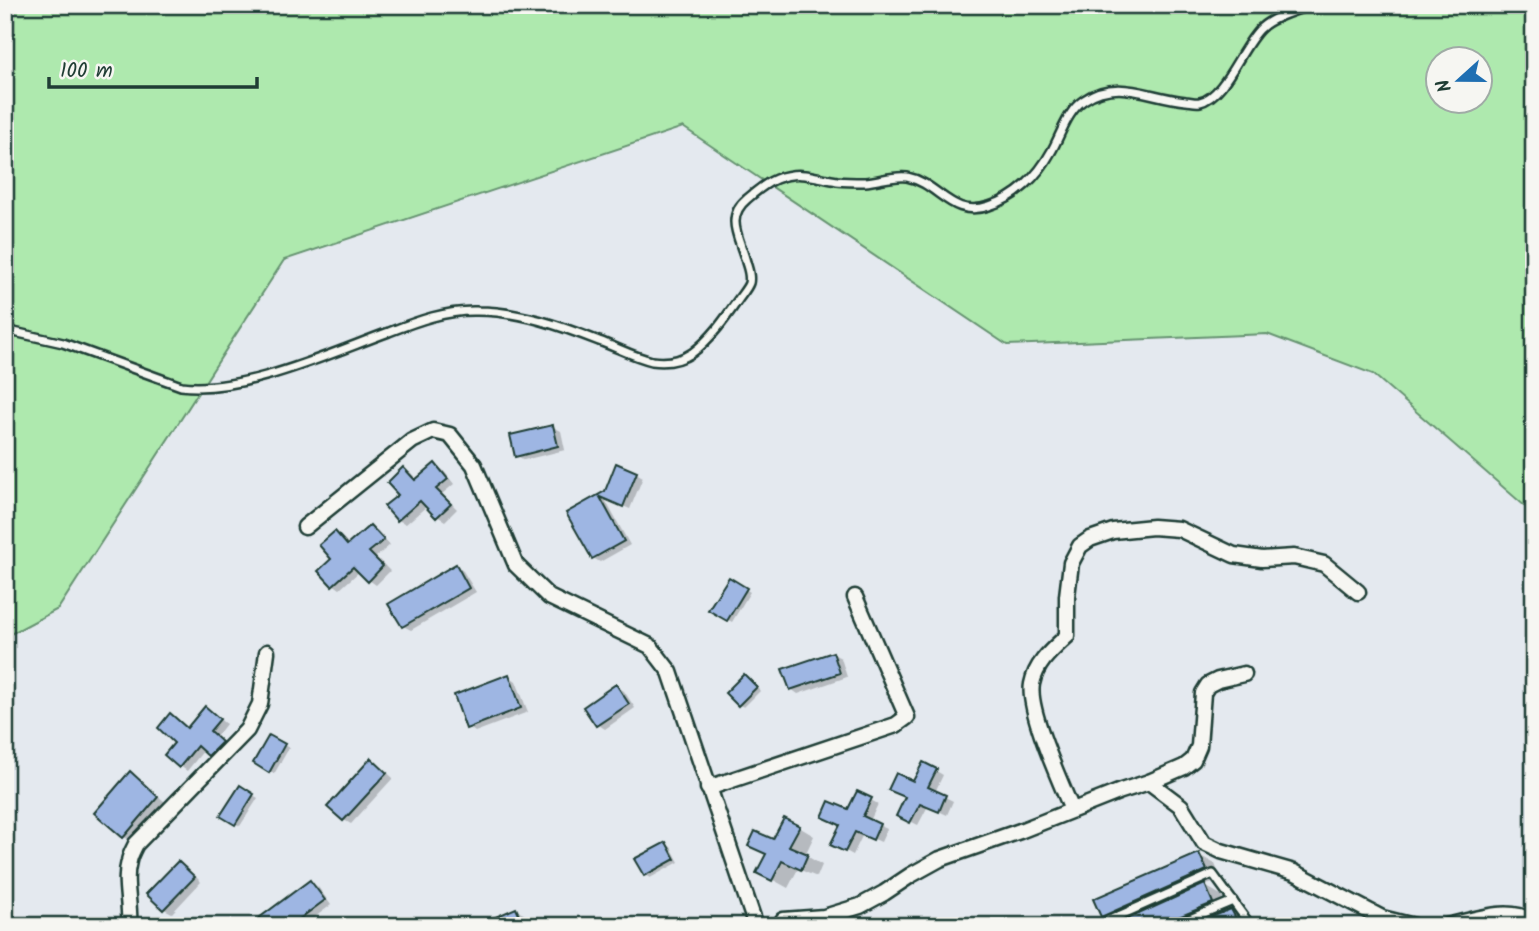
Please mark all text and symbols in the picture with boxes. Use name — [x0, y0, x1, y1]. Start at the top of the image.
scale bar — [49, 46, 257, 90]
north arrow — [1424, 46, 1494, 116]
text: 100 m — [60, 55, 113, 88]
text: N — [1429, 74, 1461, 96]

